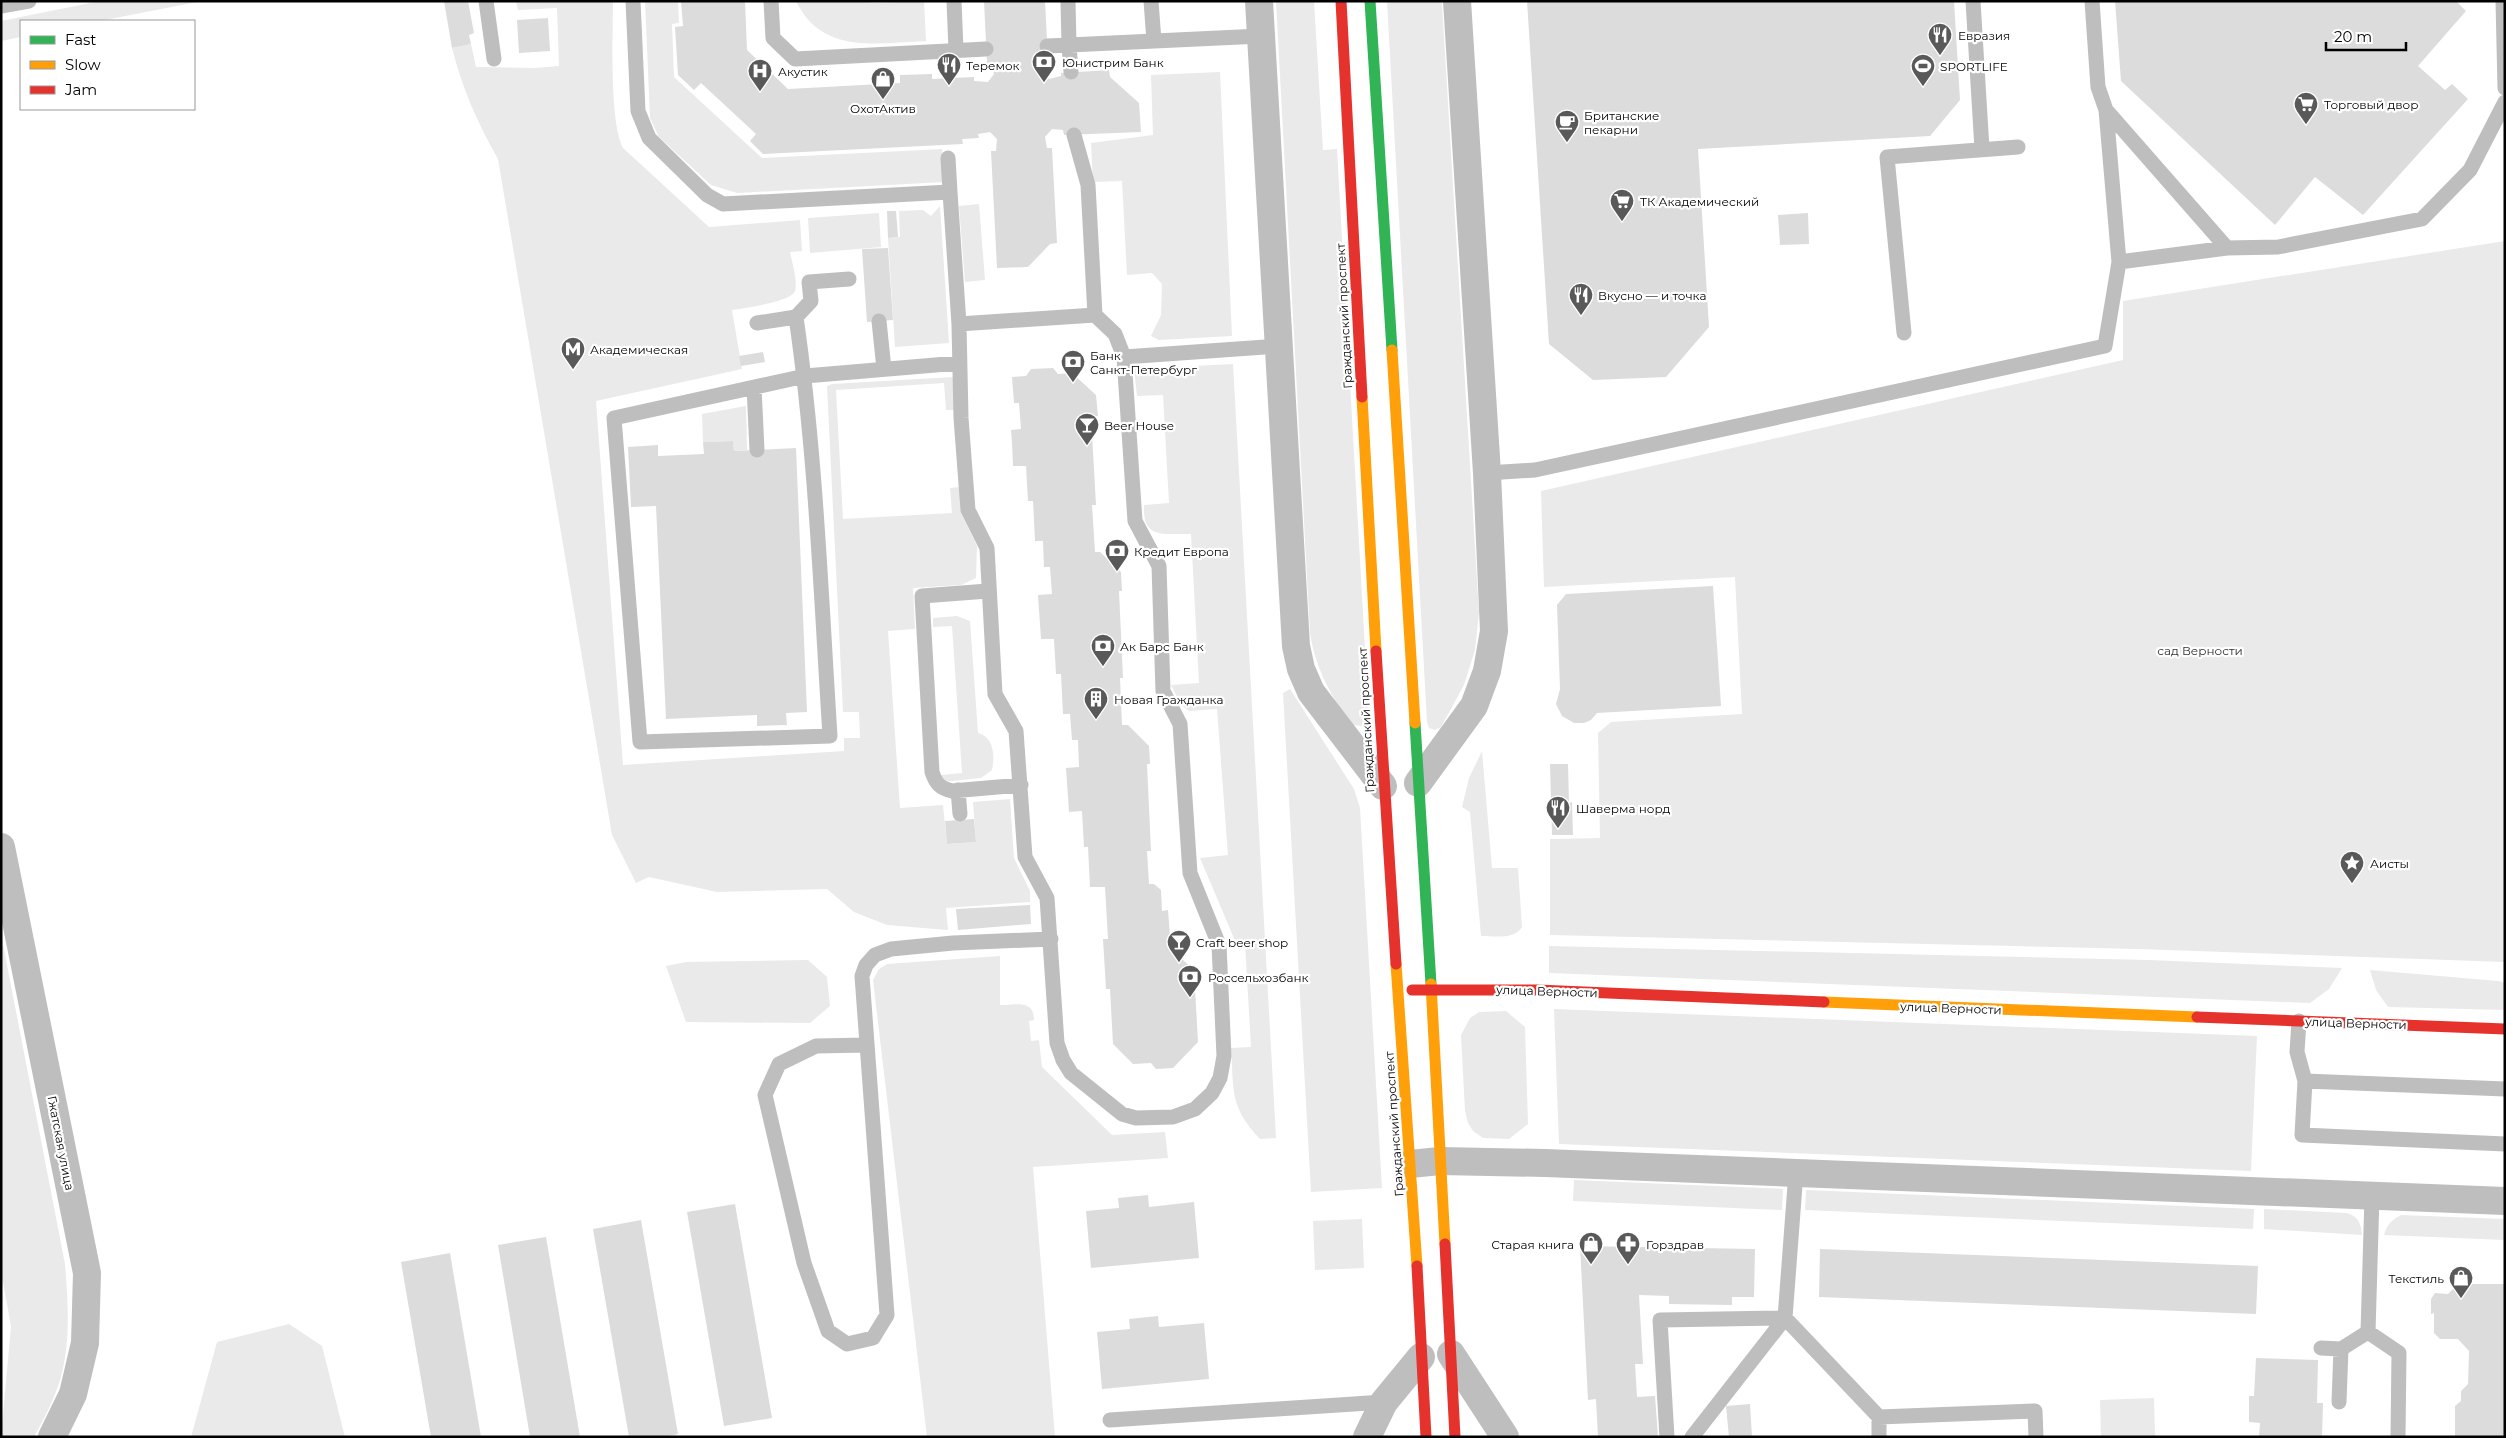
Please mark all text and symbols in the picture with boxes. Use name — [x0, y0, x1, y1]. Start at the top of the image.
legend — [20, 20, 195, 110]
scale bar — [2326, 20, 2406, 52]
restaurant icon: Евразия — [1927, 22, 1953, 56]
text: 20 m — [2334, 27, 2372, 46]
place label: Евразия — [1958, 28, 2010, 43]
text: Fast — [65, 30, 96, 49]
bank icon: Юнистрим Банк — [1031, 49, 1057, 83]
restaurant icon: Теремок — [936, 52, 962, 86]
sports icon: SPORTLIFE — [1910, 53, 1936, 87]
text: Slow — [65, 55, 101, 74]
place label: Юнистрим Банк — [1062, 55, 1164, 70]
hospital icon: Акустик — [747, 58, 773, 92]
place label: Теремок — [966, 58, 1020, 73]
place label: SPORTLIFE — [1940, 59, 2008, 74]
place label: Акустик — [778, 64, 828, 79]
shop icon: ОхотАктив — [870, 66, 896, 100]
text: Jam — [64, 80, 97, 99]
supermarket icon: Торговый двор — [2293, 91, 2319, 125]
place label: Торговый двор — [2324, 97, 2418, 112]
place label: ОхотАктив — [850, 101, 916, 116]
place label: Британские пекарни — [1584, 108, 1659, 137]
cafe icon: Британские пекарни — [1554, 109, 1580, 143]
supermarket icon: ТК Академический — [1609, 188, 1635, 222]
place label: ТК Академический — [1640, 194, 1759, 209]
street label: Гражданский проспект — [1333, 243, 1355, 389]
restaurant icon: Вкусно — и точка — [1568, 282, 1594, 316]
place label: Вкусно — и точка — [1598, 288, 1706, 303]
metro station icon: Академическая — [560, 336, 586, 370]
place label: Академическая — [590, 342, 688, 357]
place label: Банк Санкт-Петербург — [1090, 348, 1197, 377]
bank icon: Банк Санкт-Петербург — [1060, 349, 1086, 383]
bar icon: Beer House — [1074, 412, 1100, 446]
place label: Beer House — [1104, 418, 1174, 433]
bank icon: Кредит Европа — [1104, 538, 1130, 572]
place label: Кредит Европа — [1134, 544, 1229, 559]
bank icon: Ак Барс Банк — [1090, 633, 1116, 667]
place label: Ак Барс Банк — [1120, 639, 1204, 654]
park label: сад Верности — [2157, 643, 2243, 658]
street label: Гражданский проспект — [1355, 647, 1377, 793]
building icon: Новая Гражданка — [1083, 686, 1109, 720]
place label: Новая Гражданка — [1114, 692, 1223, 707]
restaurant icon: Шаверма норд — [1545, 795, 1571, 829]
place label: Шаверма норд — [1576, 801, 1671, 816]
place icon: Аисты — [2339, 850, 2365, 884]
place label: Аисты — [2370, 856, 2409, 871]
bar icon: Craft beer shop — [1166, 929, 1192, 963]
place label: Craft beer shop — [1196, 935, 1288, 950]
bank icon: Россельхозбанк — [1177, 964, 1203, 998]
place label: Россельхозбанк — [1208, 970, 1309, 985]
street label: улица Верности — [1495, 982, 1598, 1000]
street label: улица Верности — [1899, 999, 2002, 1017]
street label: улица Верности — [2304, 1014, 2407, 1032]
street label: Гражданский проспект — [1381, 1051, 1407, 1197]
street label: Гжатская улица — [44, 1094, 78, 1192]
shop icon: Старая книга — [1578, 1231, 1604, 1265]
pharmacy icon: Горздрав — [1615, 1231, 1641, 1265]
place label: Старая книга — [1491, 1237, 1574, 1252]
place label: Горздрав — [1646, 1237, 1704, 1252]
shop icon: Текстиль — [2448, 1265, 2474, 1299]
place label: Текстиль — [2389, 1271, 2444, 1286]

